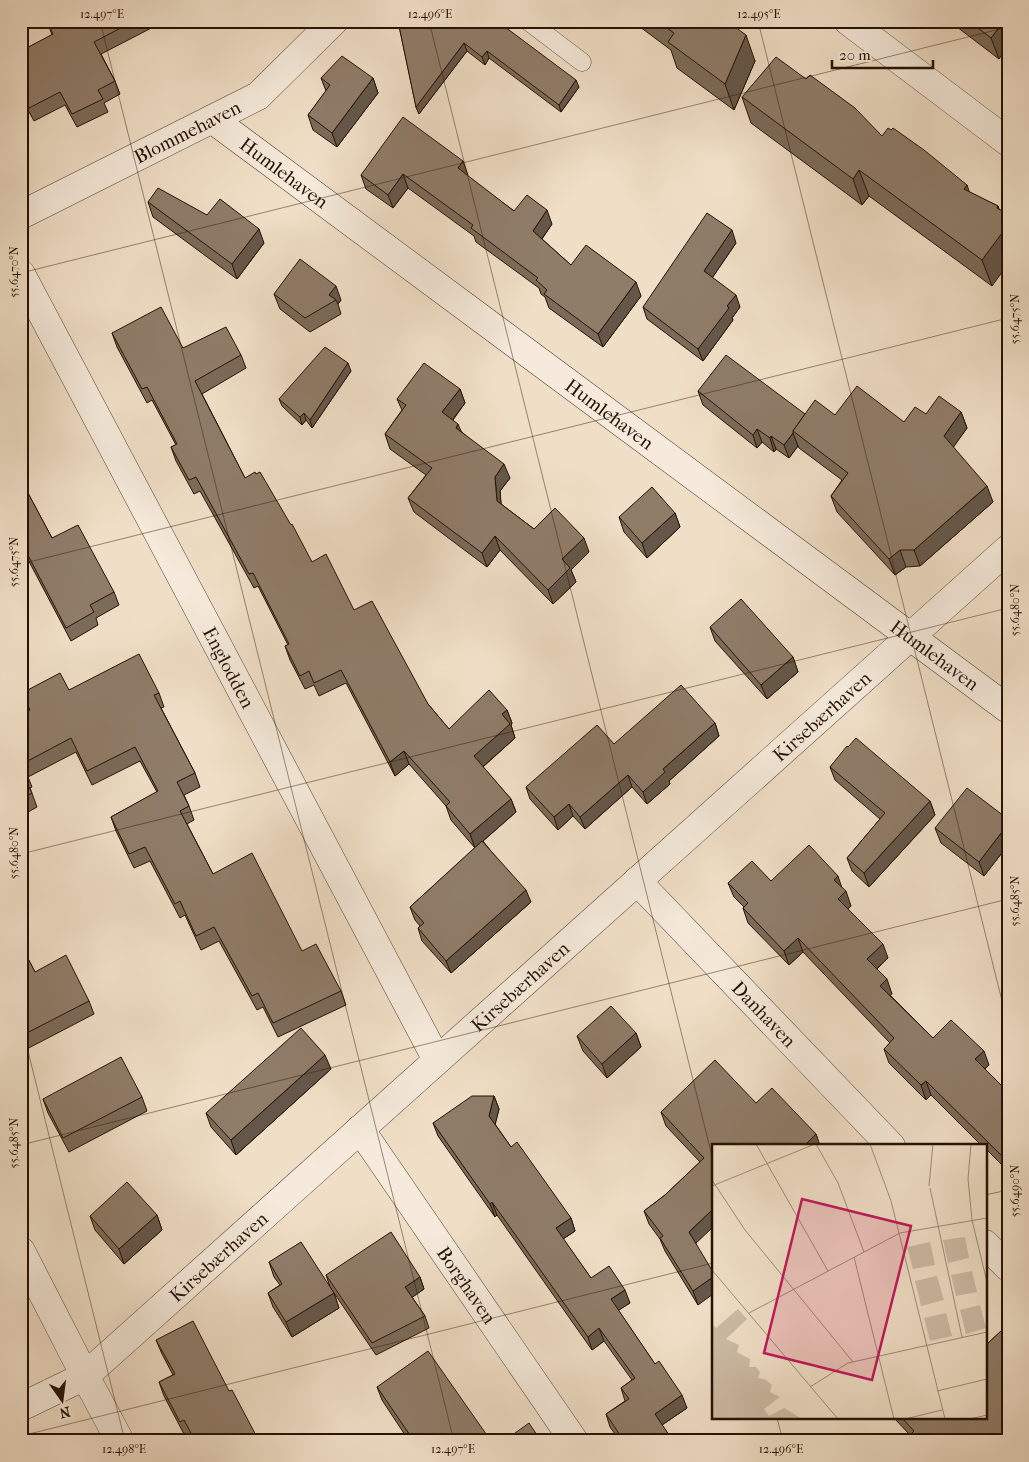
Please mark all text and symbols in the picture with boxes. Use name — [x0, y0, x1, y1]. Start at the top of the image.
text: 12.497°E — [80, 7, 124, 21]
text: 12.496°E — [408, 7, 452, 21]
text: 12.495°E — [737, 7, 781, 21]
scale bar — [832, 38, 933, 70]
text: 20 m — [839, 46, 871, 64]
street label: Blommehaven — [131, 96, 245, 168]
street label: Humlehaven — [235, 133, 332, 213]
text: 55.6470°N — [7, 246, 21, 298]
text: 55.6475°N — [1008, 294, 1022, 344]
street label: Humlehaven — [561, 375, 658, 455]
text: 55.6475°N — [7, 537, 21, 587]
text: 55.6480°N — [1008, 584, 1022, 636]
street label: Humlehaven — [886, 616, 983, 696]
street label: Englodden — [198, 623, 259, 712]
street label: Kirsebærhaven — [769, 667, 876, 766]
text: 55.6480°N — [7, 827, 21, 879]
text: 55.6485°N — [1008, 876, 1022, 926]
street label: Kirsebærhaven — [467, 937, 574, 1037]
street label: Danhaven — [727, 977, 800, 1052]
text: 55.6485°N — [7, 1118, 21, 1168]
inset map — [712, 1144, 986, 1420]
text: 55.6490°N — [1008, 1165, 1022, 1217]
street label: Kirsebærhaven — [165, 1208, 272, 1307]
street label: Borghaven — [432, 1243, 500, 1328]
north arrow — [38, 1374, 88, 1424]
text: N — [57, 1403, 72, 1422]
text: 12.498°E — [102, 1442, 146, 1456]
text: 12.497°E — [431, 1442, 475, 1456]
text: 12.496°E — [759, 1442, 803, 1456]

